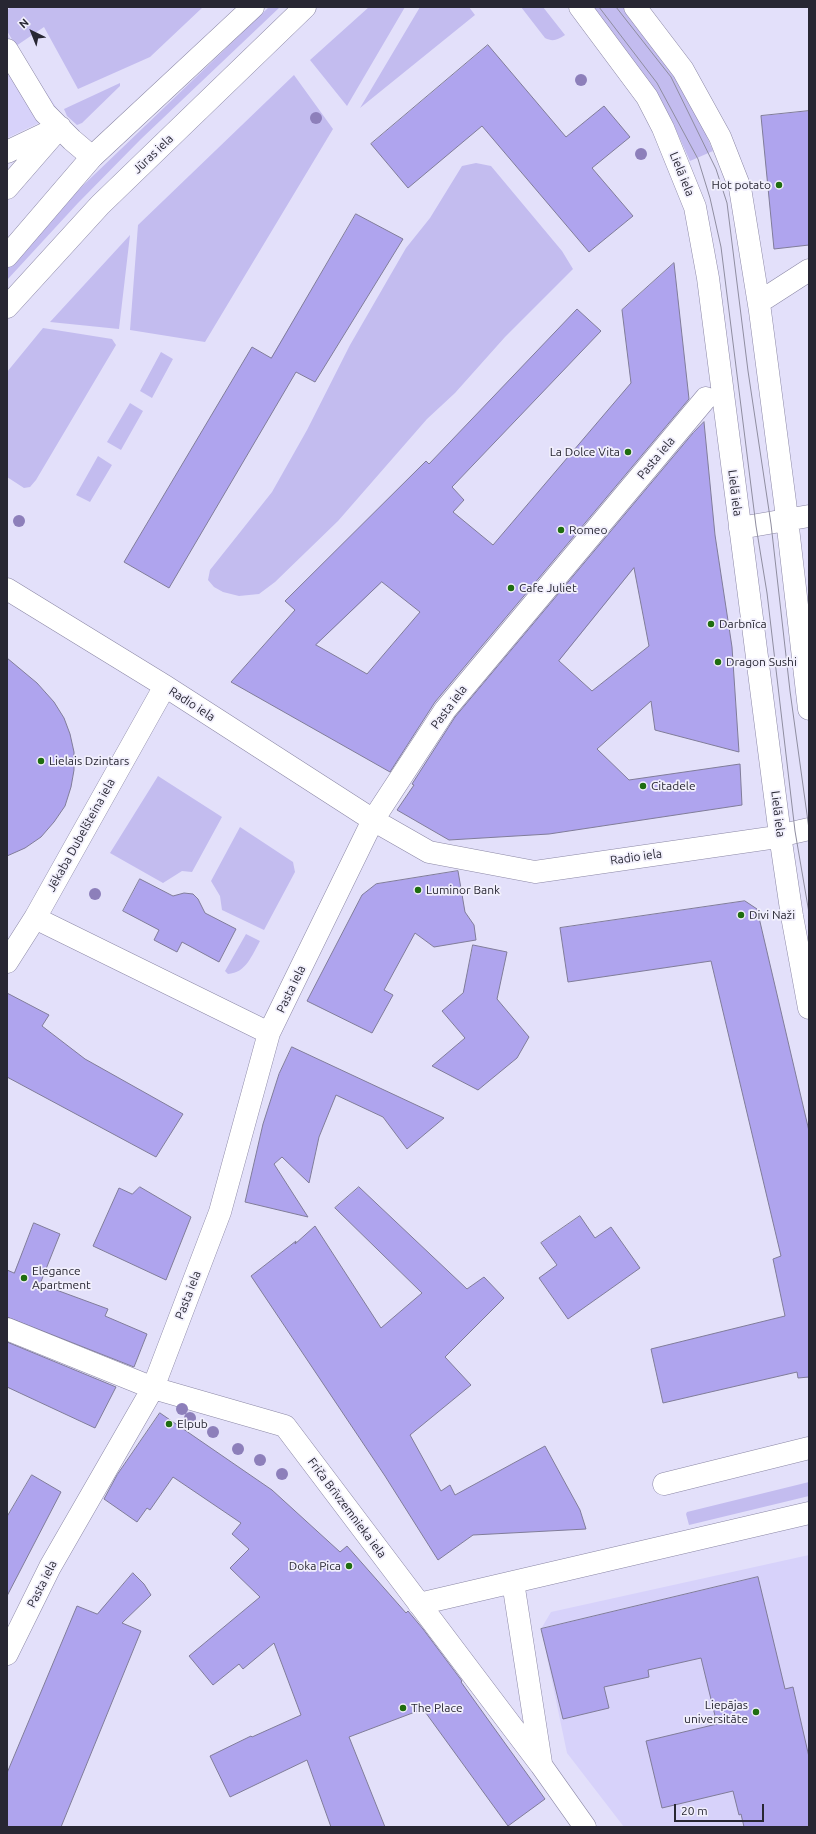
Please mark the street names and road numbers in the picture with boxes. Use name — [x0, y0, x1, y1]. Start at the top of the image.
street label: Jūras iela — [130, 131, 176, 177]
street label: Lielā iela — [667, 150, 697, 198]
street label: Pasta iela — [634, 434, 678, 482]
street label: Lielā iela — [725, 469, 745, 517]
street label: Pasta iela — [428, 682, 470, 732]
street label: Radio iela — [166, 684, 218, 724]
street label: Jēkaba Dubelšteina iela — [44, 776, 118, 894]
street label: Lielā iela — [768, 790, 788, 838]
street label: Radio iela — [609, 846, 663, 868]
street label: Pasta iela — [273, 963, 309, 1015]
street label: Pasta iela — [172, 1269, 204, 1321]
street label: Friča Brīvzemnieka iela — [305, 1455, 389, 1561]
street label: Pasta iela — [24, 1558, 60, 1610]

